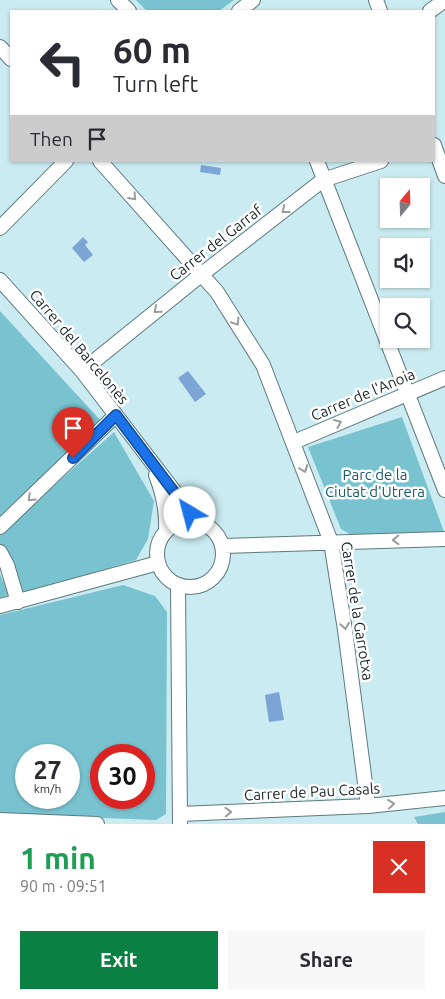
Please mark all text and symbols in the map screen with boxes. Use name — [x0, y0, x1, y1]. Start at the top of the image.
icon: left — [30, 30, 95, 95]
text: 60 m — [113, 30, 191, 70]
text: Turn left — [113, 71, 198, 96]
icon: arrive — [83, 125, 111, 153]
text: Then — [30, 128, 73, 150]
north arrow — [380, 178, 430, 228]
map controls — [380, 178, 430, 348]
one-way arrow — [127, 192, 136, 201]
street label: Carrer del Garraf — [166, 201, 265, 284]
one-way arrow — [282, 204, 291, 212]
button: sound — [380, 238, 430, 288]
street label: Carrer del Barcelonès — [27, 286, 132, 407]
button: search — [380, 298, 430, 348]
one-way arrow — [154, 305, 163, 313]
one-way arrow — [230, 317, 240, 326]
street label: Carrer de l'Anoia — [308, 365, 417, 424]
pin — [52, 407, 94, 458]
icon: arrive — [59, 414, 87, 442]
one-way arrow — [334, 418, 342, 428]
one-way arrow — [298, 464, 308, 473]
park label: Parc de la Ciutat d'Utrera — [325, 466, 425, 500]
position arrow — [163, 486, 215, 538]
one-way arrow — [28, 492, 37, 501]
one-way arrow — [392, 535, 400, 546]
street label: Carrer de la Garrotxa — [338, 540, 377, 682]
one-way arrow — [339, 621, 349, 630]
speed limit sign: 30 — [90, 744, 155, 809]
text: 27 — [33, 756, 62, 784]
street label: Carrer de Pau Casals — [243, 779, 380, 804]
text: km/h — [34, 782, 61, 795]
one-way arrow — [387, 799, 395, 810]
one-way arrow — [225, 807, 233, 818]
text: 1 min — [20, 841, 96, 875]
button: close — [373, 841, 425, 893]
text: 90 m · 09:51 — [20, 877, 107, 895]
button: Exit — [20, 931, 218, 989]
button: Share — [228, 931, 425, 989]

